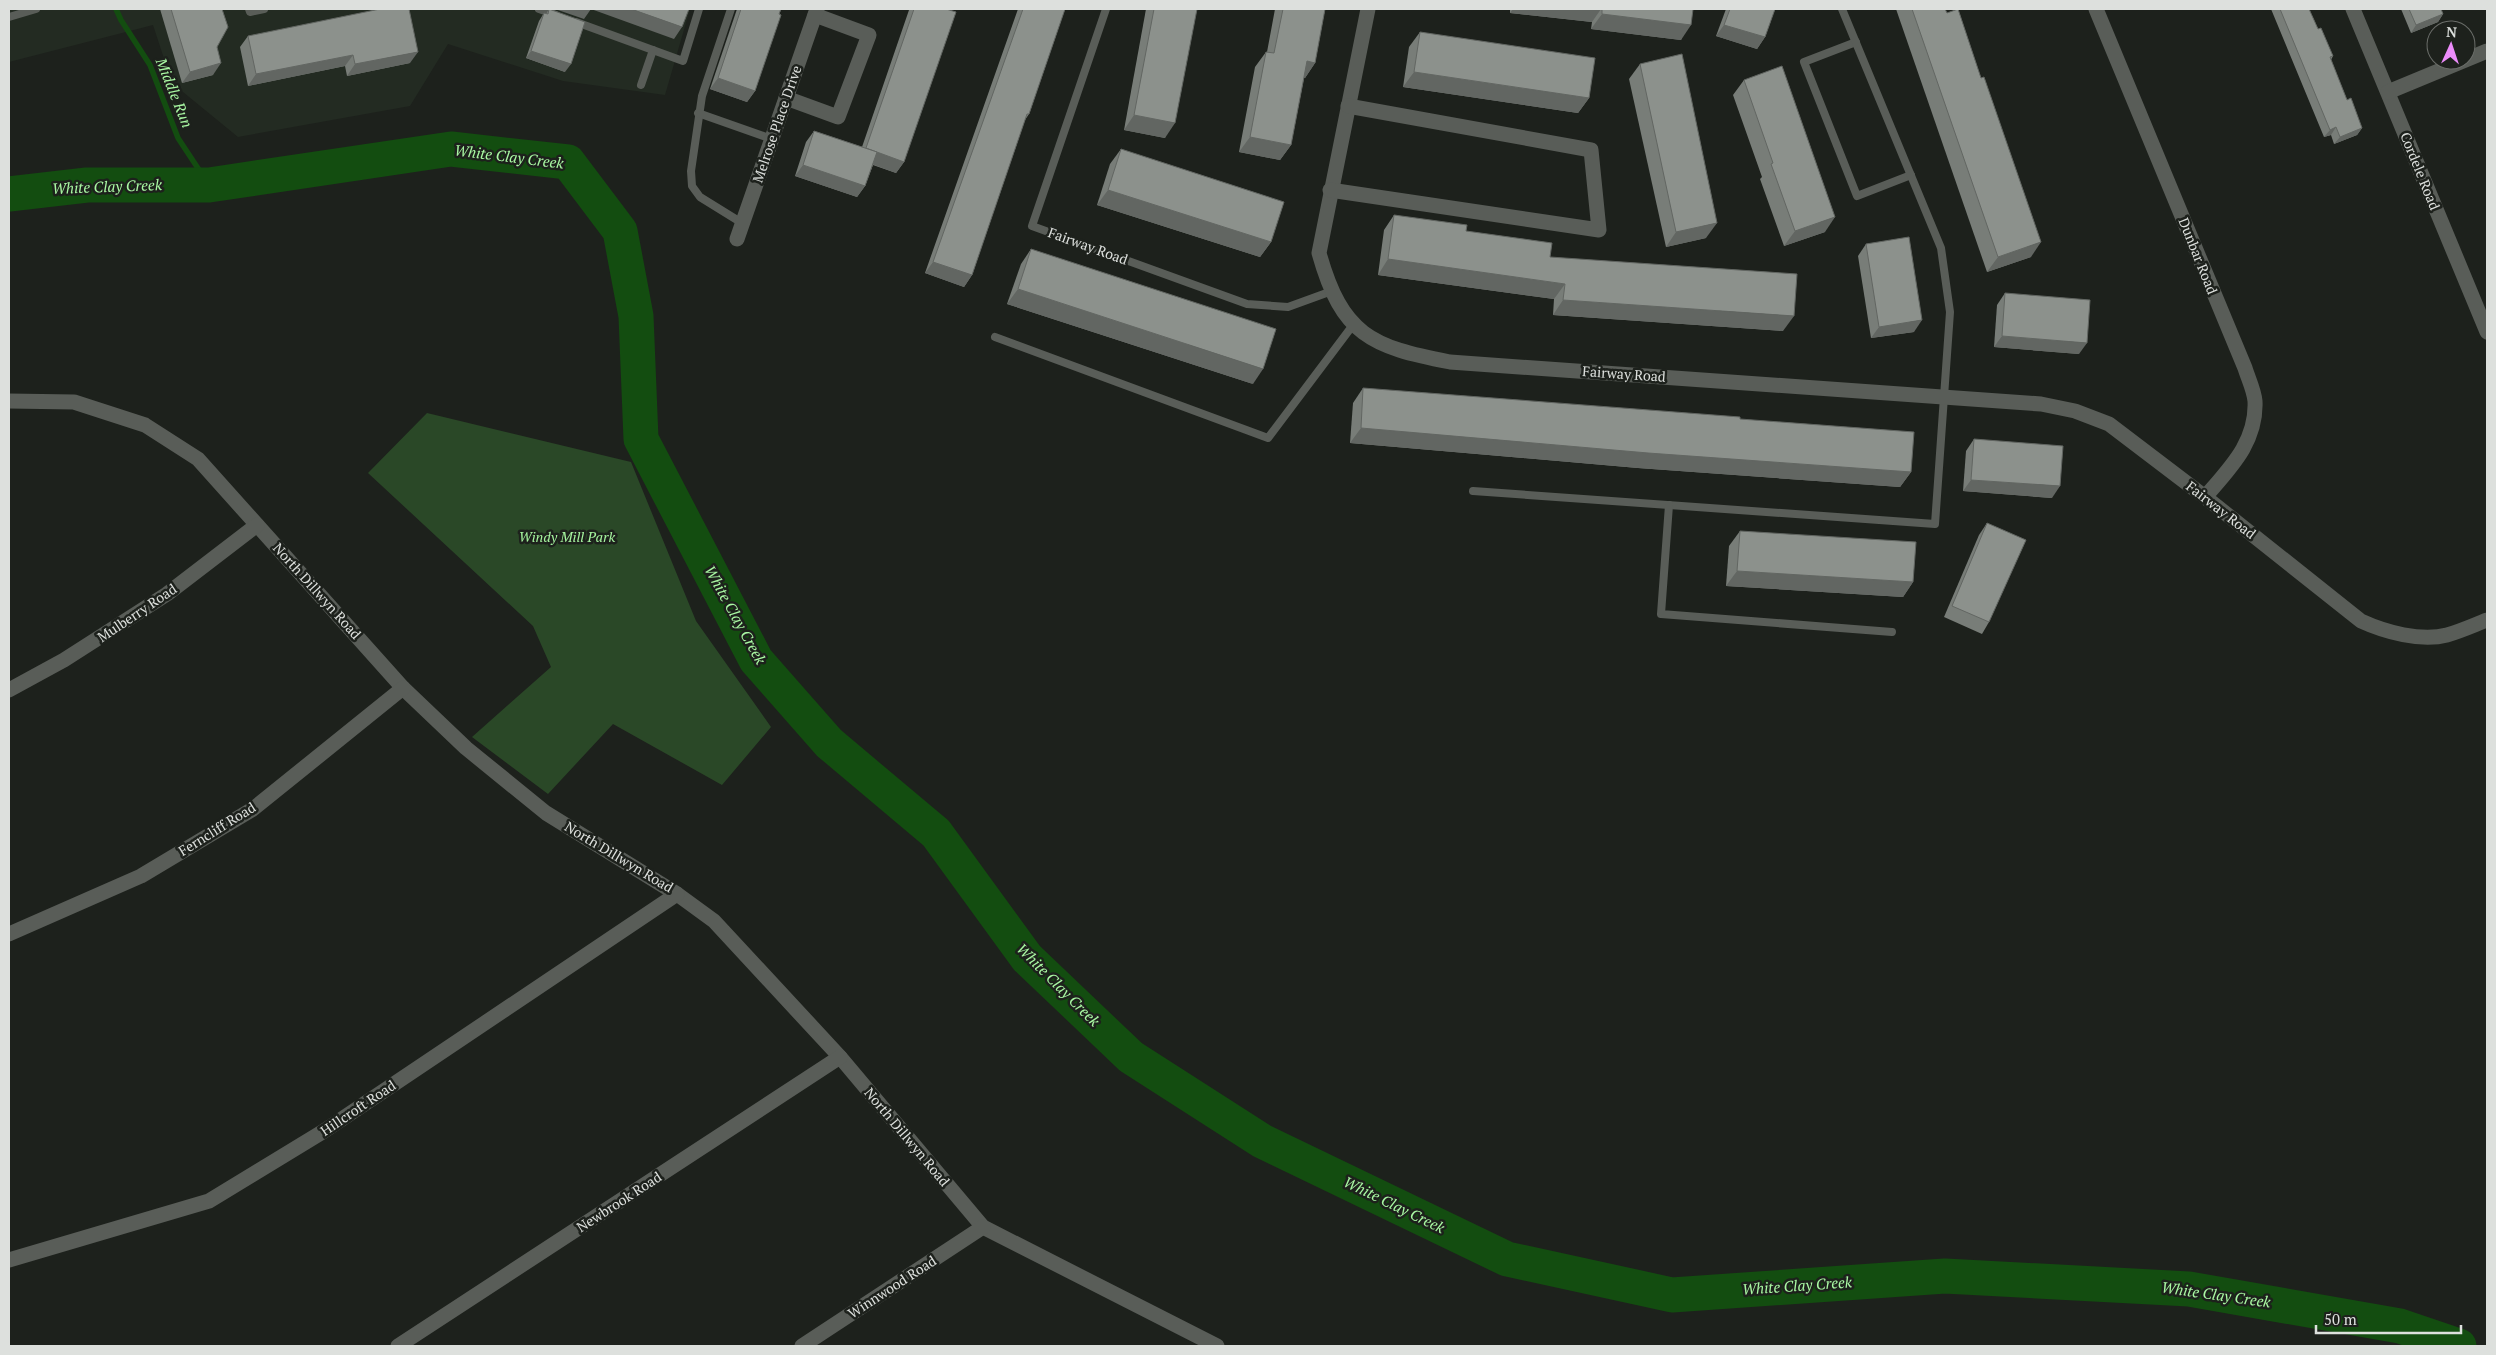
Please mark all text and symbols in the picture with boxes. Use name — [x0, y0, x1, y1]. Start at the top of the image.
north arrow — [2426, 20, 2476, 70]
text: N — [2446, 22, 2458, 41]
water label: Middle Run — [152, 54, 198, 130]
street label: Melrose Place Drive — [748, 63, 805, 185]
street label: Cordele Road — [2396, 129, 2445, 213]
water label: White Clay Creek — [453, 139, 566, 173]
water label: White Clay Creek — [52, 174, 163, 198]
street label: Dunbar Road — [2174, 215, 2223, 297]
street label: Fairway Road — [1046, 222, 1131, 269]
street label: Fairway Road — [1582, 361, 1667, 386]
street label: Fairway Road — [2183, 476, 2260, 543]
park label: Windy Mill Park — [519, 527, 616, 546]
street label: North Dillwyn Road — [269, 538, 366, 643]
water label: White Clay Creek — [700, 562, 772, 668]
street label: Mulberry Road — [93, 579, 180, 646]
street label: Ferncliff Road — [175, 797, 259, 860]
street label: North Dillwyn Road — [561, 817, 677, 897]
water label: White Clay Creek — [1013, 938, 1105, 1031]
street label: Hillcroft Road — [316, 1075, 399, 1140]
street label: North Dillwyn Road — [860, 1083, 954, 1190]
street label: Newbrook Road — [573, 1167, 665, 1236]
water label: White Clay Creek — [1341, 1171, 1449, 1238]
street label: Winnwood Road — [844, 1251, 940, 1322]
water label: White Clay Creek — [1741, 1271, 1853, 1299]
water label: White Clay Creek — [2160, 1276, 2273, 1312]
scale bar — [2316, 1302, 2461, 1334]
text: 50 m — [2324, 1309, 2357, 1329]

